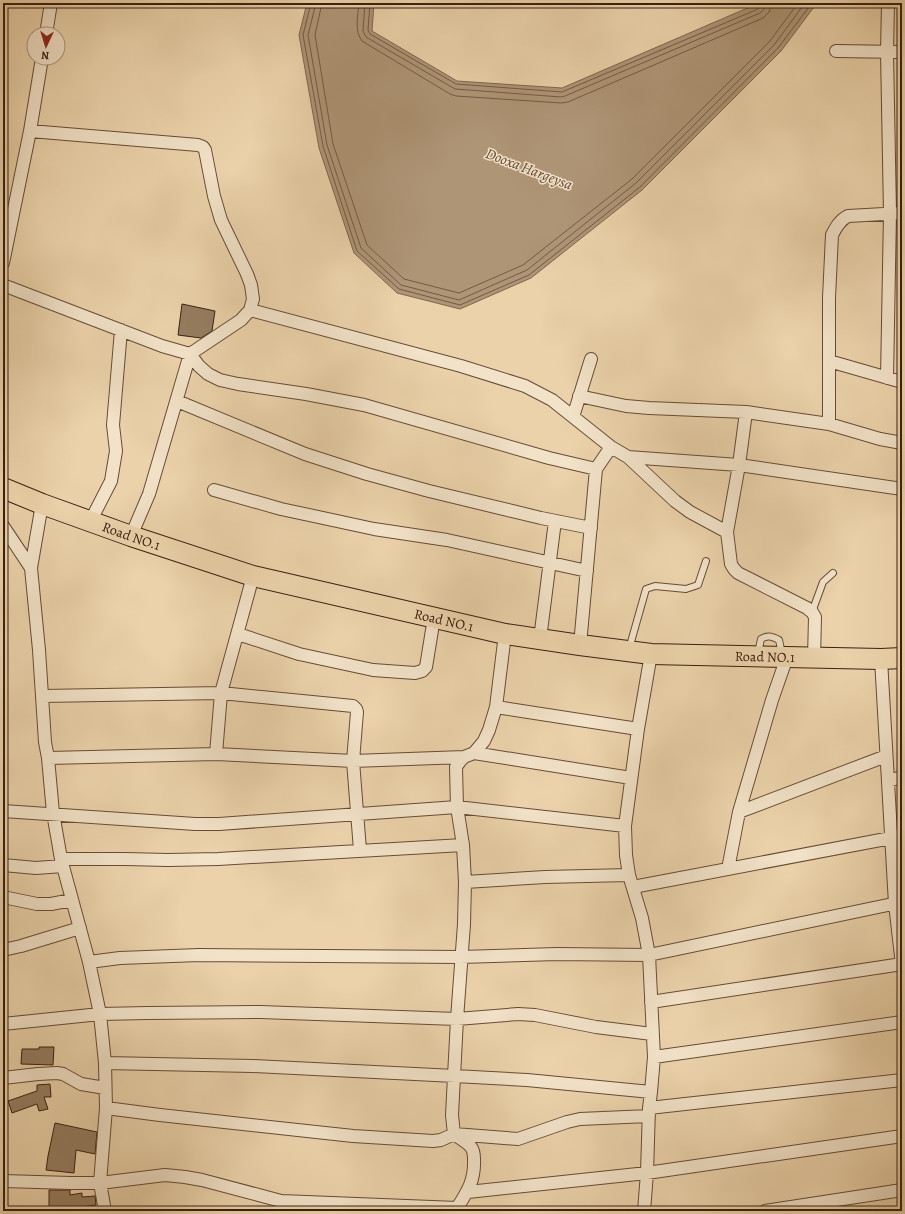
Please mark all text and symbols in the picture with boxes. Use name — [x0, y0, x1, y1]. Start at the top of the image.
north arrow — [26, 26, 66, 66]
text: N — [41, 48, 50, 63]
water label: Dooxa Hargeysa — [483, 143, 575, 195]
street label: Road NO.1 — [100, 517, 163, 555]
street label: Road NO.1 — [412, 604, 476, 636]
street label: Road NO.1 — [735, 646, 795, 667]

